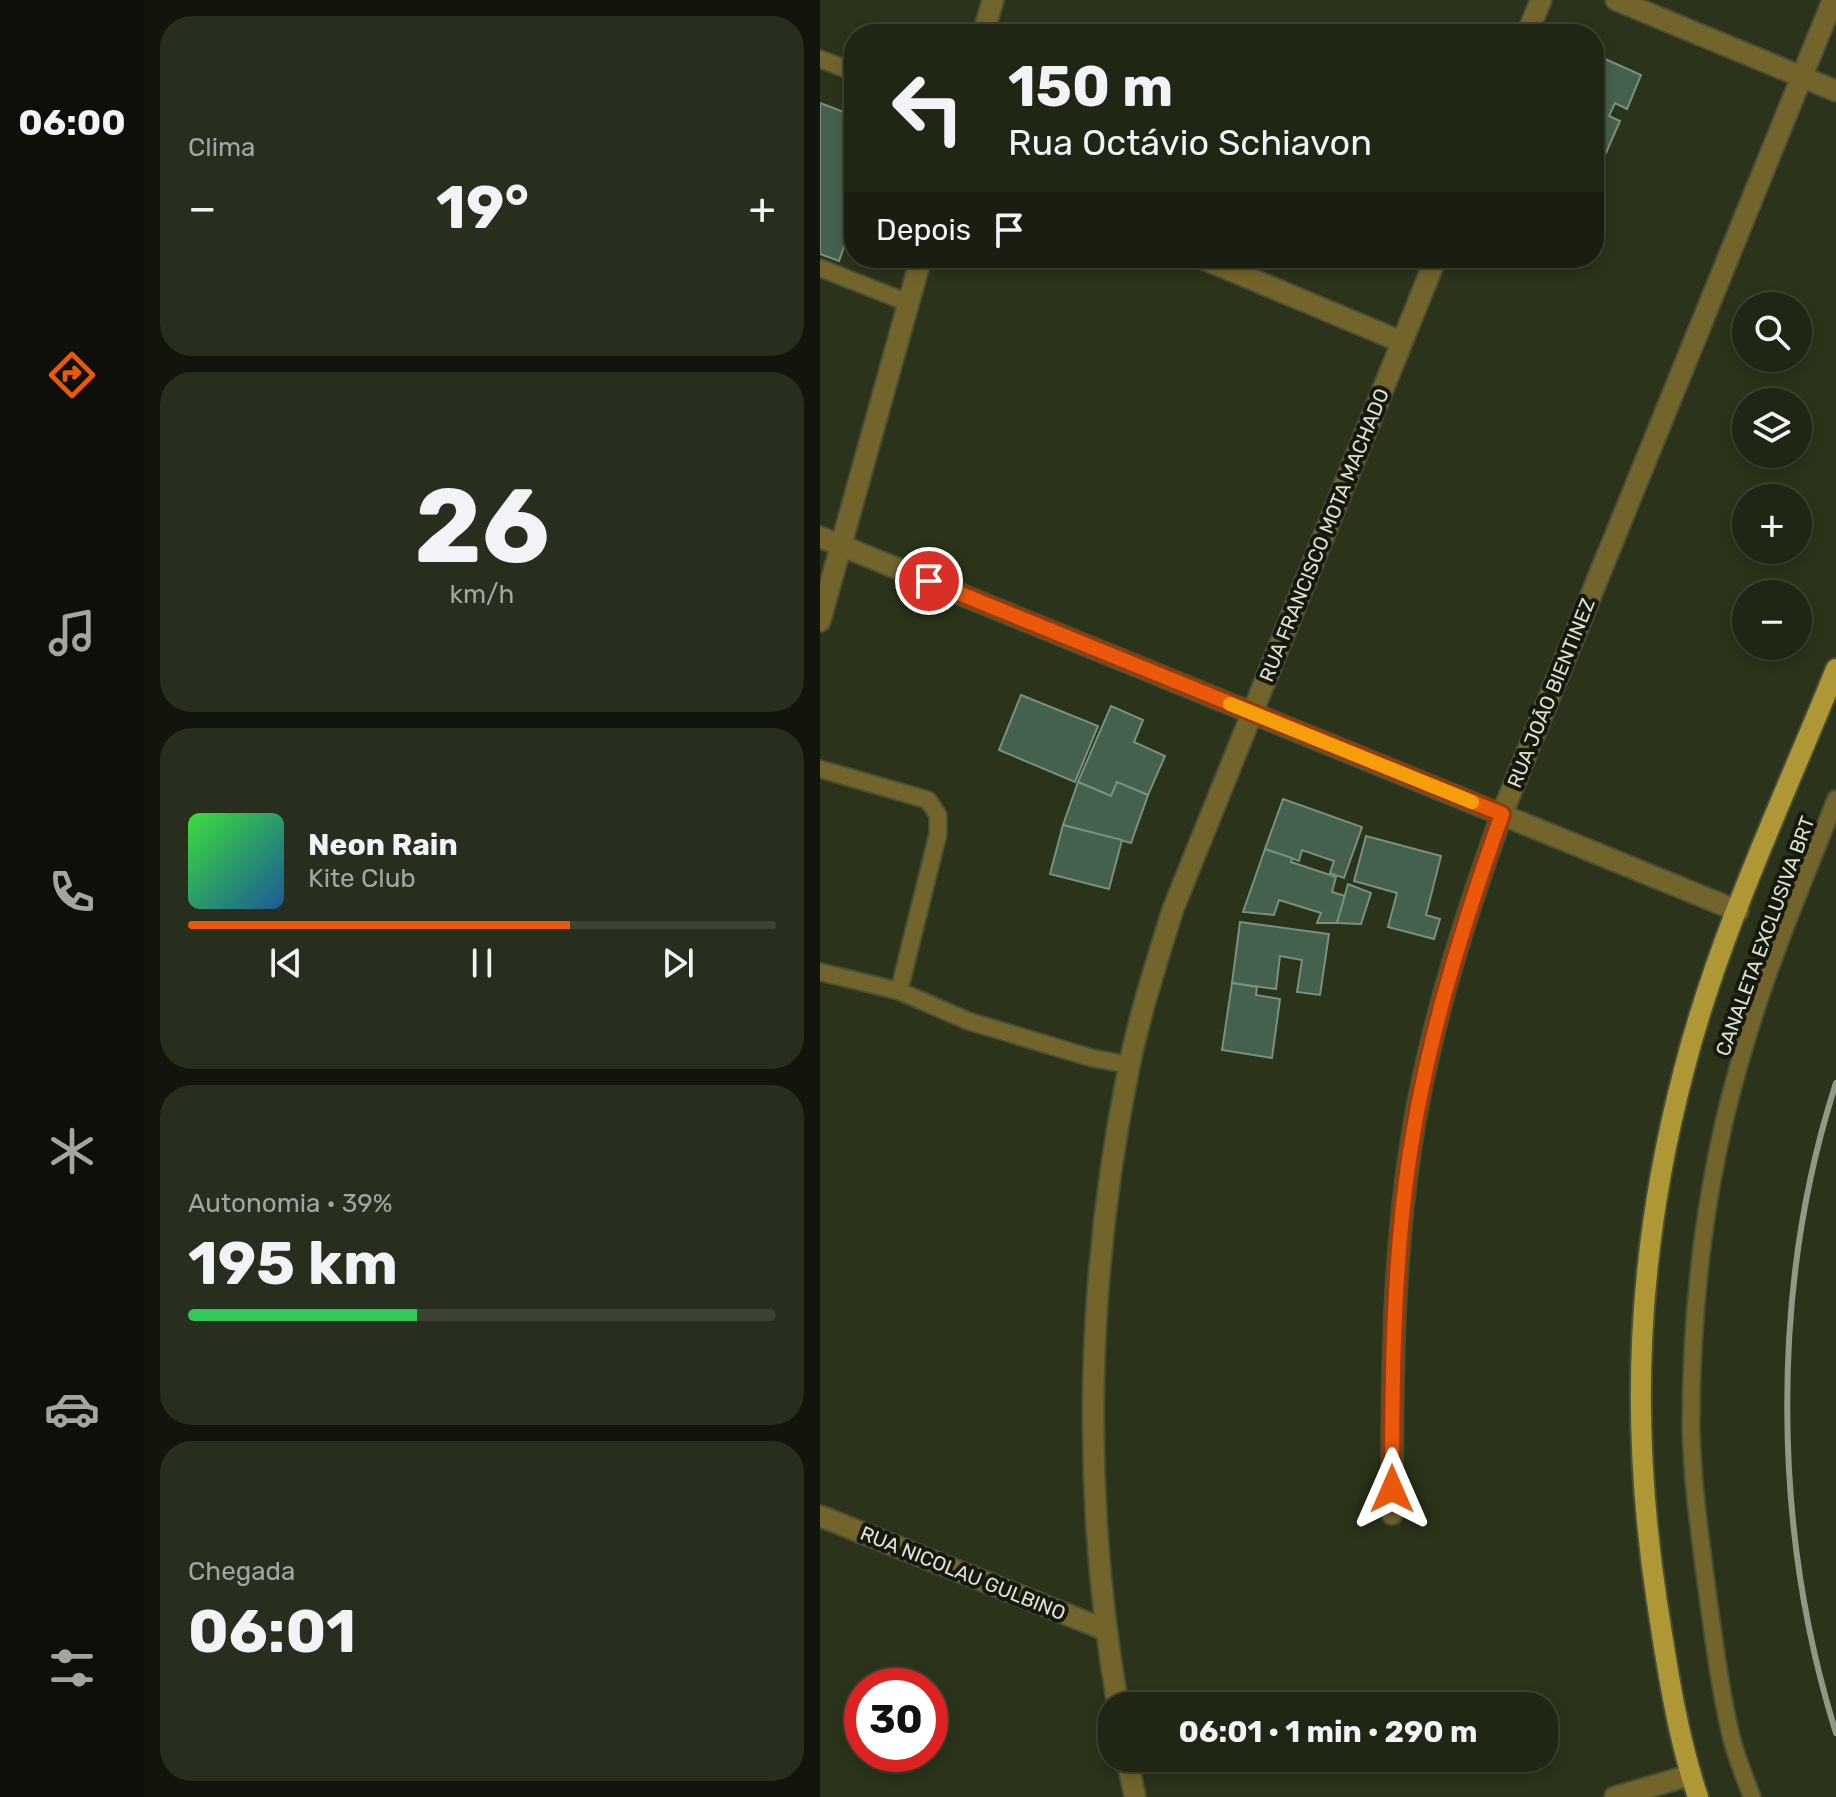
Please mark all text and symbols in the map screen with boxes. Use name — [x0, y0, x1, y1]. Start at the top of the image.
text: 150 m — [1008, 54, 1173, 120]
icon: left — [876, 56, 980, 160]
text: 06:00 — [18, 101, 126, 144]
text: Rua Octávio Schiavon — [1008, 121, 1372, 164]
text: Clima — [188, 132, 255, 163]
text: 19° — [436, 172, 529, 243]
text: − — [188, 182, 217, 234]
text: + — [749, 182, 776, 234]
icon: arrive — [987, 208, 1031, 252]
text: Depois — [876, 212, 971, 248]
map controls — [1732, 292, 1812, 660]
button: search — [1732, 292, 1812, 372]
icon: directions — [44, 347, 100, 403]
street label: RUA FRANCISCO MOTA MACHADO — [1254, 385, 1394, 685]
button: layers — [1732, 388, 1812, 468]
text: 26 — [414, 465, 550, 588]
button: + — [1732, 484, 1812, 564]
pin — [895, 547, 963, 615]
icon: arrive — [907, 559, 951, 603]
text: km/h — [450, 579, 514, 610]
button: − — [1732, 580, 1812, 660]
street label: RUA JOÃO BIENTINEZ — [1502, 595, 1600, 791]
icon: music — [44, 605, 100, 661]
street label: CANALETA EXCLUSIVA BRT — [1710, 812, 1820, 1059]
text: Neon Rain — [308, 827, 458, 863]
text: Kite Club — [308, 863, 416, 894]
icon: phone — [44, 864, 100, 920]
icon: previous — [264, 941, 308, 985]
icon: pause — [460, 941, 504, 985]
icon: next — [656, 941, 700, 985]
icon: climate — [44, 1123, 100, 1179]
text: Autonomia · 39% — [188, 1188, 393, 1219]
text: 195 km — [188, 1228, 398, 1299]
icon: car — [44, 1381, 100, 1437]
position arrow — [1350, 1447, 1434, 1531]
street label: RUA NICOLAU GULBINO — [857, 1521, 1069, 1625]
text: Chegada — [188, 1556, 295, 1587]
text: 06:01 — [188, 1596, 356, 1667]
icon: filters — [44, 1640, 100, 1696]
speed limit sign: 30 — [844, 1668, 948, 1772]
text: 06:01 · 1 min · 290 m — [1178, 1714, 1478, 1750]

